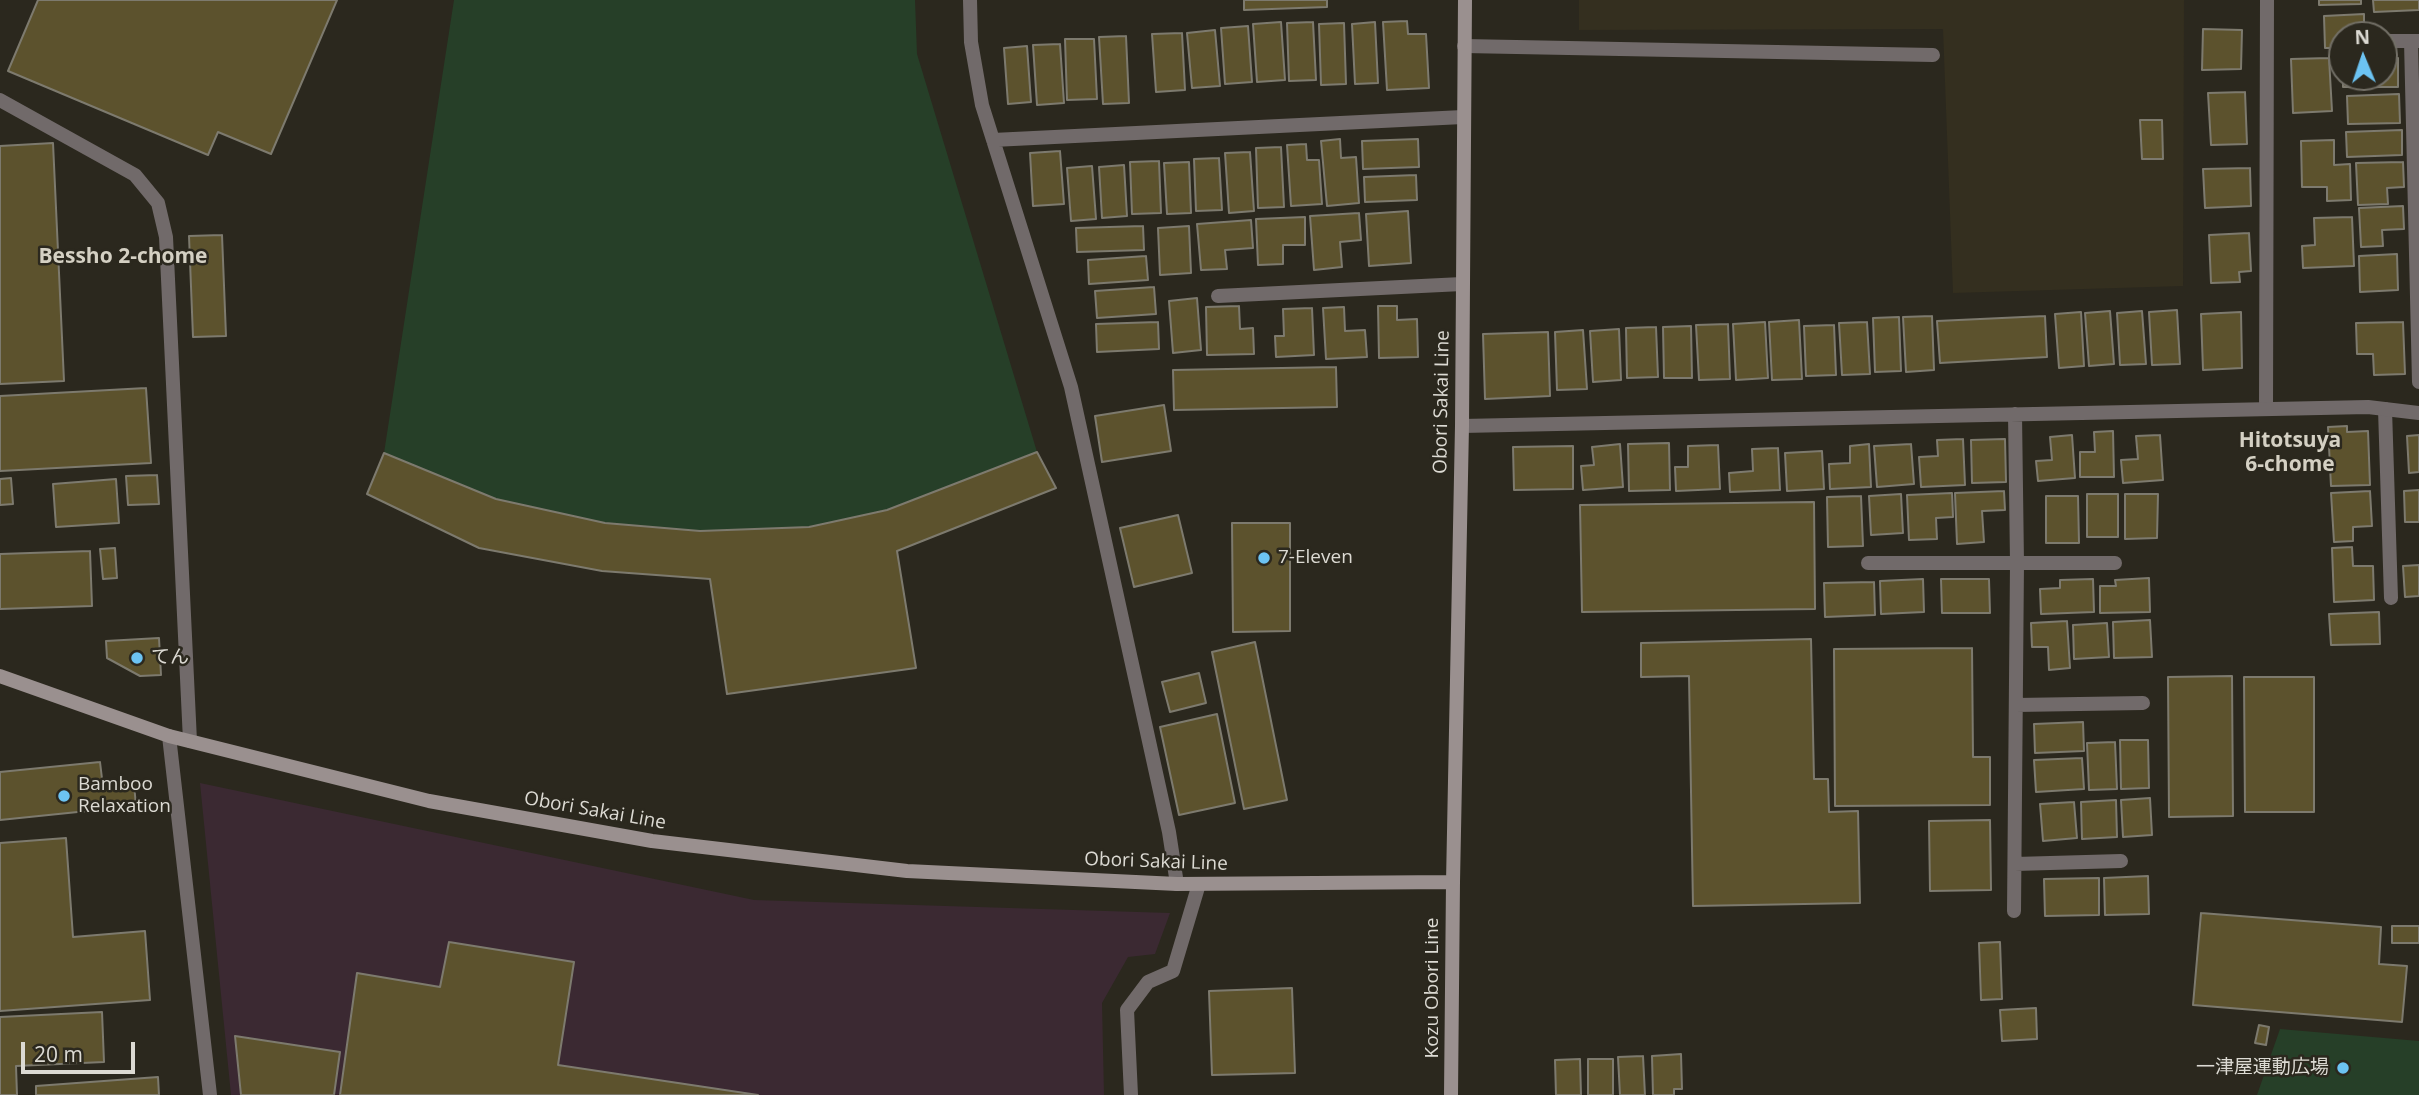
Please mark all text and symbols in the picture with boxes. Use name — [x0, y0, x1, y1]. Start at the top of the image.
north arrow — [2328, 21, 2398, 91]
text: N — [2354, 24, 2371, 50]
district label: Bessho 2-chome — [38, 244, 208, 270]
street label: Obori Sakai Line — [1429, 330, 1455, 474]
district label: Hitotsuya 6-chome — [2239, 428, 2341, 478]
place label: 7-Eleven — [1278, 547, 1353, 569]
marker: 7-Eleven — [1256, 550, 1272, 566]
place label: てん — [151, 647, 189, 669]
marker: てん — [129, 650, 145, 666]
place label: Bamboo Relaxation — [78, 774, 171, 818]
street label: Obori Sakai Line — [522, 787, 668, 835]
marker: Bamboo Relaxation — [56, 788, 72, 804]
street label: Obori Sakai Line — [1084, 848, 1228, 876]
street label: Kozu Obori Line — [1422, 918, 1444, 1058]
scale bar — [24, 1028, 138, 1072]
text: 20 m — [34, 1040, 83, 1068]
place label: 一津屋運動広場 — [2196, 1057, 2329, 1079]
marker: 一津屋運動広場 — [2335, 1060, 2351, 1076]

